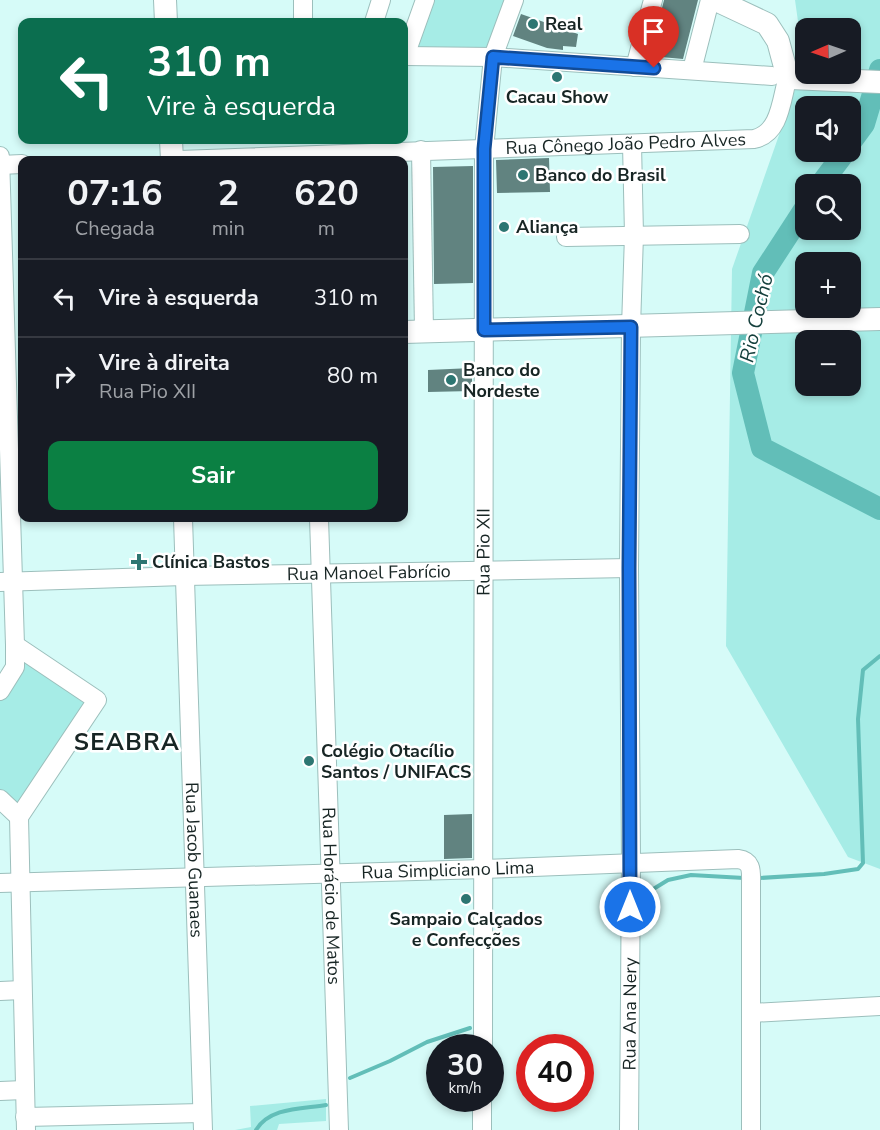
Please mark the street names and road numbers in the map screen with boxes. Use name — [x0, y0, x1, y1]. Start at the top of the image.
street label: Rua Cônego João Pedro Alves — [505, 127, 746, 160]
street label: Rua Pio XII — [472, 508, 496, 596]
street label: Rua Manoel Fabrício — [287, 559, 451, 586]
street label: Rua Jacob Guanaes — [180, 782, 209, 938]
street label: Rua Horácio de Matos — [316, 807, 346, 985]
street label: Rua Simpliciano Lima — [361, 855, 535, 885]
street label: Rua Ana Nery — [617, 957, 642, 1071]

